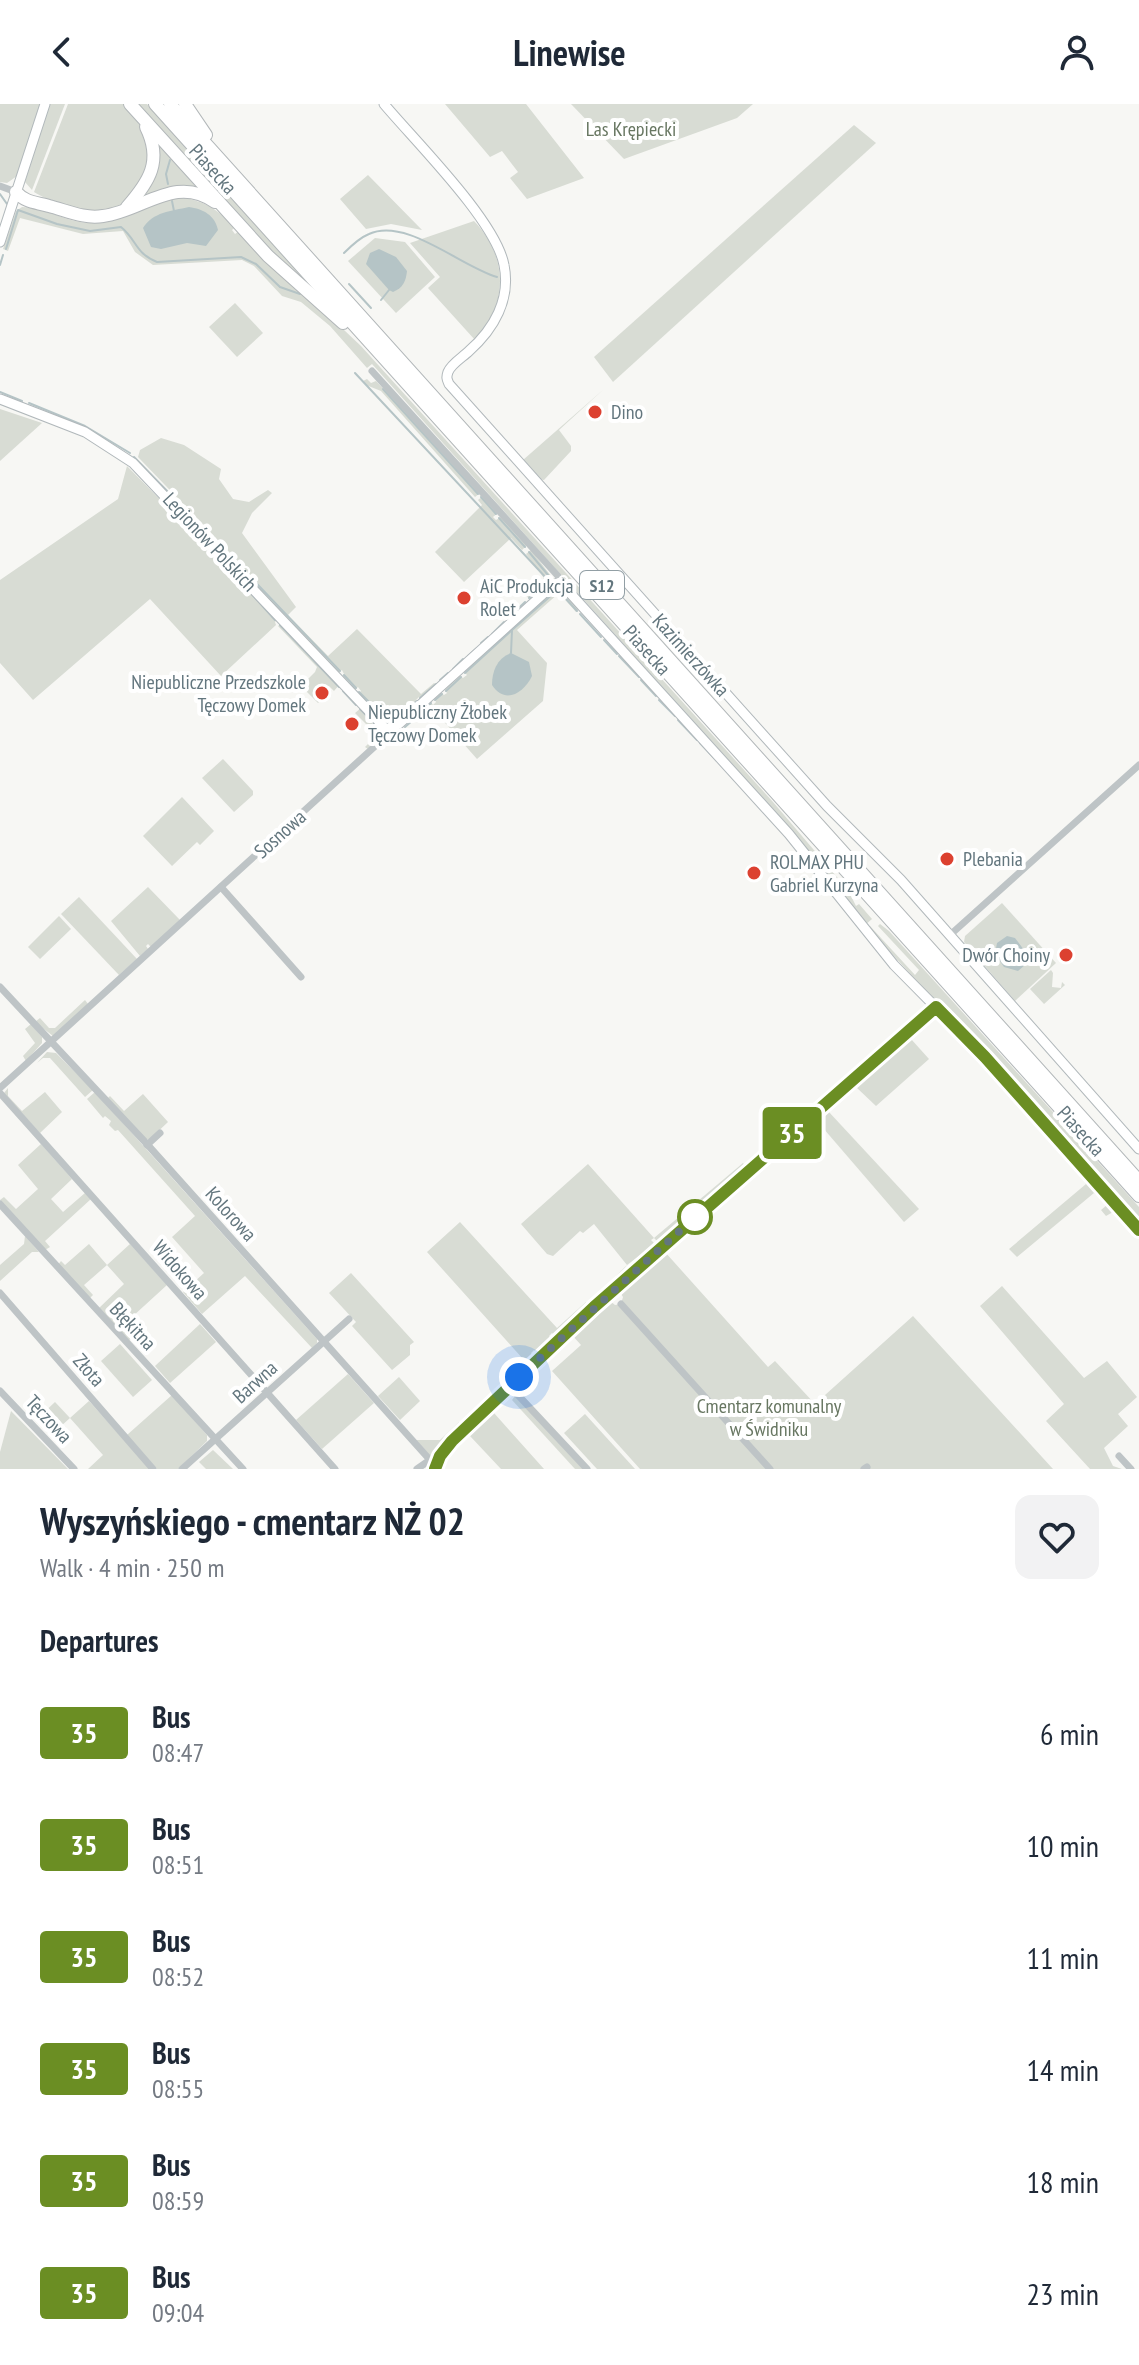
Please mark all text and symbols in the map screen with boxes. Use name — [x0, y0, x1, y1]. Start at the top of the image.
text: Linewise — [513, 29, 626, 76]
icon: back — [40, 30, 84, 74]
icon: person — [1055, 30, 1099, 74]
park label: Las Krępiecki — [586, 116, 676, 142]
street label: Piasecka — [184, 138, 242, 200]
place label: Dino — [611, 399, 643, 425]
marker: Dino — [586, 403, 604, 421]
street label: Legionów Polskich — [157, 487, 263, 597]
road number: S12 — [580, 571, 624, 599]
place label: AiC Produkcja Rolet — [480, 573, 573, 622]
marker: AiC Produkcja Rolet — [455, 589, 473, 607]
street label: Kazimierzówka — [647, 608, 735, 702]
street label: Piasecka — [618, 619, 676, 681]
place label: Niepubliczne Przedszkole Tęczowy Domek — [131, 669, 306, 718]
marker: Niepubliczne Przedszkole Tęczowy Domek — [313, 684, 331, 702]
place label: Niepubliczny Żłobek Tęczowy Domek — [368, 699, 507, 748]
marker: Niepubliczny Żłobek Tęczowy Domek — [343, 715, 361, 733]
street label: Sosnowa — [249, 804, 311, 864]
place label: Plebania — [963, 846, 1023, 872]
place label: ROLMAX PHU Gabriel Kurzyna — [770, 849, 878, 898]
marker: Plebania — [938, 850, 956, 868]
marker: ROLMAX PHU Gabriel Kurzyna — [745, 864, 763, 882]
place label: Dwór Choiny — [962, 942, 1050, 968]
marker: Dwór Choiny — [1057, 946, 1075, 964]
street label: Piasecka — [1052, 1100, 1110, 1162]
line badge: 35 — [756, 1107, 828, 1159]
text: 35 — [779, 1114, 805, 1151]
street label: Kolorowa — [200, 1181, 262, 1247]
unlabelled marker — [678, 1200, 712, 1234]
street label: Widokowa — [147, 1235, 213, 1305]
street label: Błękitna — [104, 1296, 162, 1356]
street label: Złota — [68, 1348, 110, 1392]
street label: Barwna — [227, 1355, 283, 1409]
your location — [499, 1357, 539, 1397]
street label: Tęczowa — [20, 1389, 78, 1449]
park label: Cmentarz komunalny w Świdniku — [697, 1393, 842, 1442]
button: heart — [1015, 1495, 1099, 1579]
text: Wyszyńskiego - cmentarz NŻ 02 — [40, 1496, 465, 1545]
text: Walk · 4 min · 250 m — [40, 1551, 224, 1584]
text: Departures — [40, 1621, 158, 1660]
text: Bus — [152, 1697, 191, 1736]
text: 35 — [71, 1714, 97, 1751]
text: 6 min — [1040, 1714, 1099, 1753]
text: 08:47 — [152, 1736, 204, 1769]
text: Bus — [152, 1809, 191, 1848]
text: 35 — [71, 1826, 97, 1863]
text: 10 min — [1026, 1826, 1099, 1865]
text: 08:51 — [152, 1848, 204, 1881]
text: Bus — [152, 1921, 191, 1960]
text: 35 — [71, 1938, 97, 1975]
text: 11 min — [1026, 1938, 1099, 1977]
text: 08:52 — [152, 1960, 204, 1993]
text: Bus — [152, 2033, 191, 2072]
text: 35 — [71, 2050, 97, 2087]
text: 14 min — [1026, 2050, 1099, 2089]
text: 08:55 — [152, 2072, 204, 2105]
text: Bus — [152, 2145, 191, 2184]
text: 35 — [71, 2162, 97, 2199]
text: 18 min — [1026, 2162, 1099, 2201]
text: 08:59 — [152, 2184, 204, 2217]
text: Bus — [152, 2257, 191, 2296]
text: 35 — [71, 2274, 97, 2311]
text: 23 min — [1026, 2274, 1099, 2313]
text: 09:04 — [152, 2296, 204, 2329]

